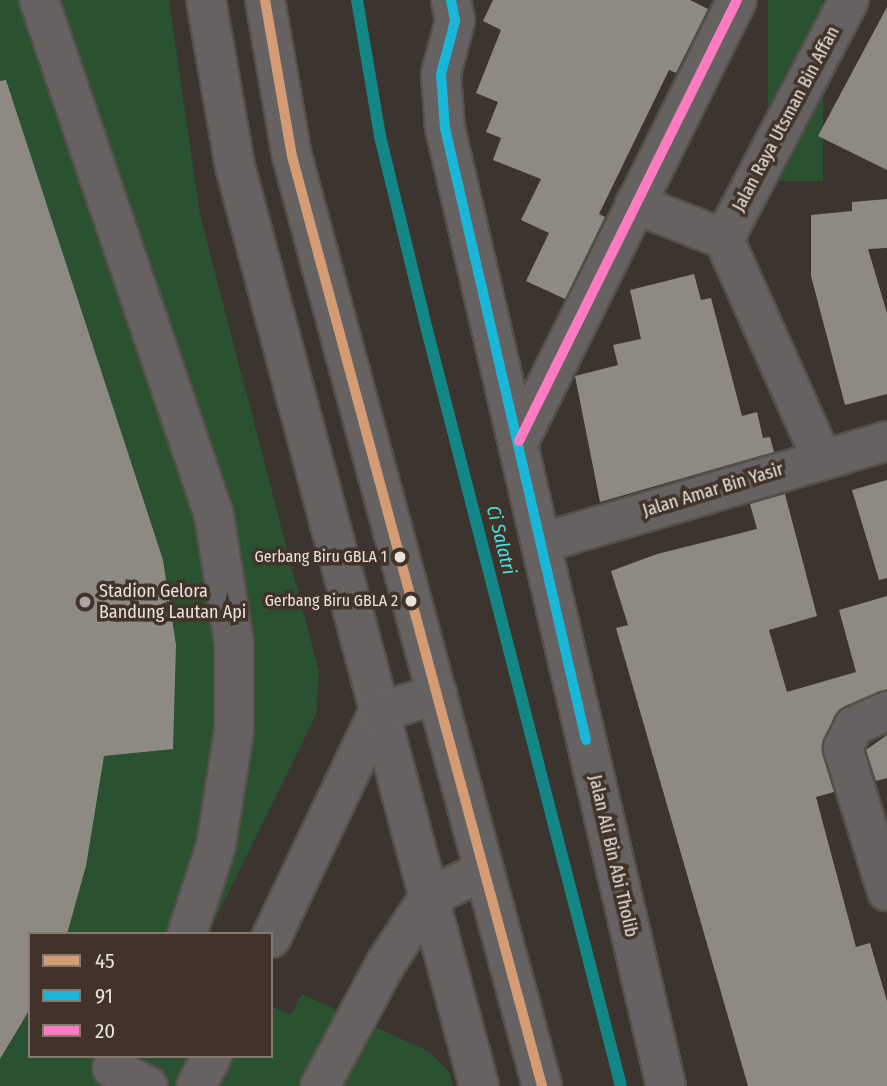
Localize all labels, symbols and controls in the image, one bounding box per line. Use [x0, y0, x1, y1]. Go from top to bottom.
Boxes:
street label: Jalan Raya Utsman Bin Affan [728, 23, 844, 215]
street label: Jalan Amar Bin Yasir [640, 458, 786, 522]
water label: Ci Salatri [481, 503, 521, 577]
place label: Gerbang Biru GBLA 1 [255, 547, 387, 567]
marker: Gerbang Biru GBLA 1 [393, 550, 407, 564]
place label: Stadion Gelora Bandung Lautan Api [99, 581, 246, 624]
place label: Gerbang Biru GBLA 2 [265, 591, 398, 611]
marker: Stadion Gelora Bandung Lautan Api [77, 594, 93, 610]
marker: Gerbang Biru GBLA 2 [404, 594, 418, 608]
street label: Jalan Ali Bin Abi Tholib [584, 773, 642, 939]
legend [28, 932, 273, 1058]
text: 45 [95, 948, 115, 974]
text: 91 [95, 983, 113, 1009]
text: 20 [95, 1018, 115, 1044]

